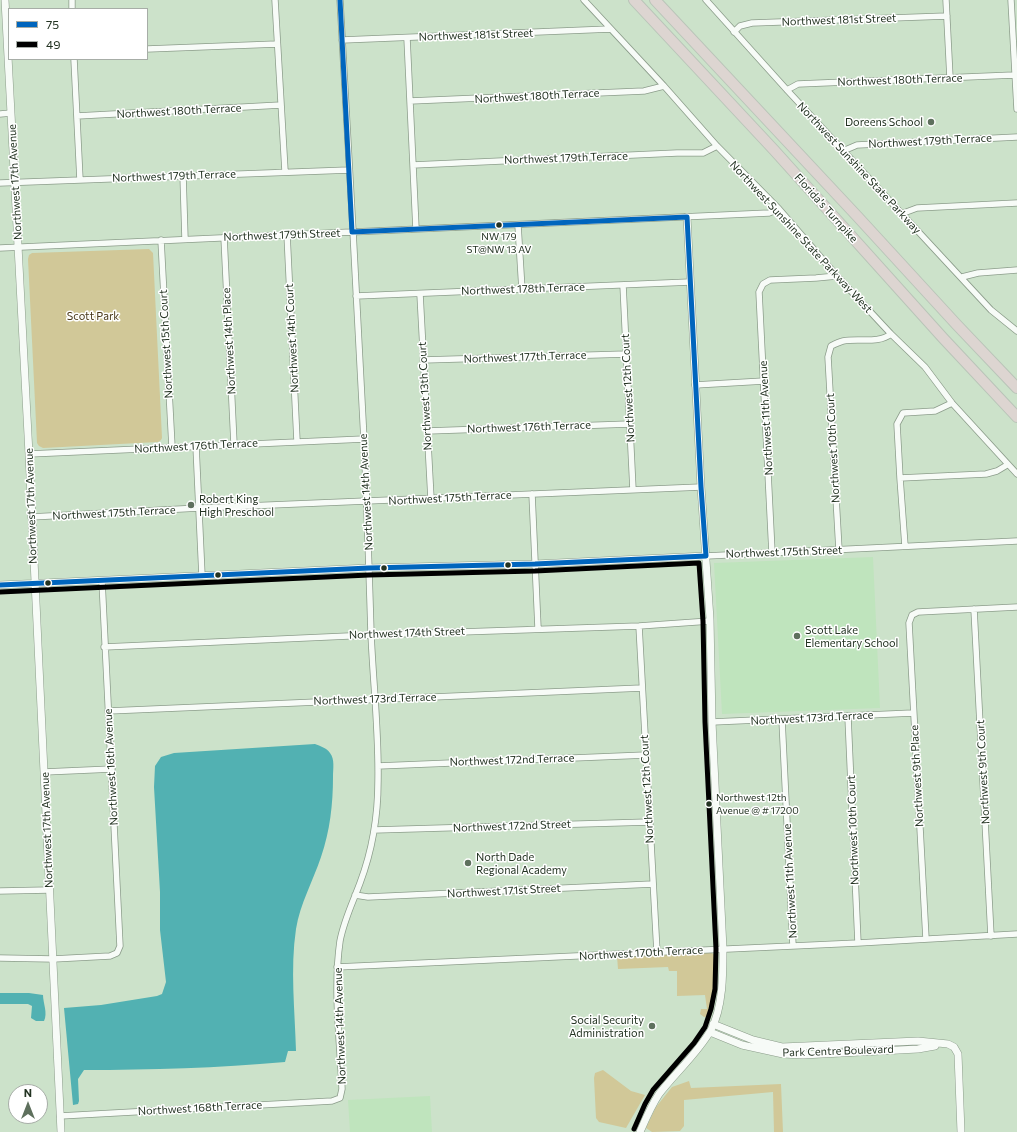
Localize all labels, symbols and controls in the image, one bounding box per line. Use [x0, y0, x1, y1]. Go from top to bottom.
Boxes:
legend [8, 8, 148, 60]
street label: Northwest 181st Street [781, 11, 897, 29]
text: 75 [46, 17, 59, 31]
street label: Northwest 181st Street [418, 26, 534, 44]
text: 49 [46, 37, 60, 51]
street label: Northwest 180th Terrace [837, 71, 963, 89]
street label: Northwest 180th Terrace [474, 86, 600, 106]
street label: Northwest Sunshine State Parkway [794, 99, 924, 237]
street label: Northwest 180th Terrace [116, 101, 242, 121]
place label: Doreens School [845, 115, 923, 129]
marker: Doreens School [926, 117, 936, 127]
street label: Northwest 17th Avenue [5, 124, 25, 240]
street label: Northwest 179th Terrace [868, 131, 992, 151]
street label: Northwest 179th Terrace [504, 149, 628, 167]
street label: Northwest Sunshine State Parkway West [727, 158, 875, 316]
street label: Northwest 179th Terrace [112, 167, 236, 185]
street label: Florida's Turnpike [792, 171, 860, 245]
marker: NW 179 ST@NW 13 AV [494, 220, 504, 230]
street label: Northwest 179th Street [223, 226, 341, 244]
place label: NW 179 ST@NW 13 AV [467, 231, 531, 254]
street label: Northwest 178th Terrace [461, 280, 585, 298]
street label: Northwest 14th Court [283, 283, 301, 393]
street label: Northwest 14th Place [220, 287, 238, 395]
street label: Northwest 15th Court [157, 289, 175, 399]
park label: Scott Park [67, 309, 119, 323]
street label: Northwest 12th Court [619, 333, 637, 443]
street label: Northwest 13th Court [416, 341, 434, 451]
street label: Northwest 177th Terrace [463, 348, 587, 366]
street label: Northwest 11th Avenue [756, 360, 776, 476]
street label: Northwest 10th Court [824, 393, 842, 503]
street label: Northwest 176th Terrace [467, 418, 591, 436]
street label: Northwest 14th Avenue [356, 433, 376, 551]
street label: Northwest 176th Terrace [134, 436, 258, 456]
street label: Northwest 17th Avenue [22, 448, 40, 564]
street label: Northwest 175th Terrace [388, 488, 512, 508]
place label: Robert King High Preschool [199, 492, 274, 518]
marker: Robert King High Preschool [186, 500, 196, 510]
street label: Northwest 175th Terrace [52, 503, 176, 523]
street label: Northwest 175th Street [725, 543, 843, 561]
unlabelled marker [503, 560, 513, 570]
unlabelled marker [379, 563, 389, 573]
unlabelled marker [213, 570, 223, 580]
unlabelled marker [43, 578, 53, 588]
place label: Scott Lake Elementary School [805, 623, 898, 649]
street label: Northwest 174th Street [349, 624, 465, 642]
marker: Scott Lake Elementary School [792, 631, 802, 641]
street label: Northwest 173rd Terrace [313, 690, 437, 708]
street label: Northwest 16th Avenue [101, 708, 121, 826]
street label: Northwest 173rd Terrace [750, 708, 874, 728]
street label: Northwest 9th Court [974, 719, 992, 825]
street label: Northwest 9th Place [908, 725, 926, 827]
street label: Northwest 12th Court [638, 734, 656, 844]
street label: Northwest 172nd Terrace [449, 751, 575, 769]
street label: Northwest 17th Avenue [38, 772, 56, 888]
street label: Northwest 10th Court [844, 775, 862, 885]
place label: Northwest 12th Avenue @ # 17200 [716, 792, 799, 816]
marker: Northwest 12th Avenue @ # 17200 [704, 799, 714, 809]
street label: Northwest 172nd Street [453, 817, 571, 835]
street label: Northwest 11th Avenue [780, 823, 800, 939]
place label: North Dade Regional Academy [476, 850, 567, 876]
marker: North Dade Regional Academy [463, 858, 473, 868]
street label: Northwest 171st Street [447, 881, 561, 901]
street label: Northwest 170th Terrace [579, 943, 703, 963]
street label: Northwest 14th Avenue [331, 967, 349, 1085]
place label: Social Security Administration [569, 1013, 644, 1039]
marker: Social Security Administration [647, 1021, 657, 1031]
street label: Park Centre Boulevard [782, 1042, 894, 1060]
north arrow [8, 1084, 48, 1124]
text: N [24, 1086, 32, 1099]
street label: Northwest 168th Terrace [137, 1098, 263, 1118]

